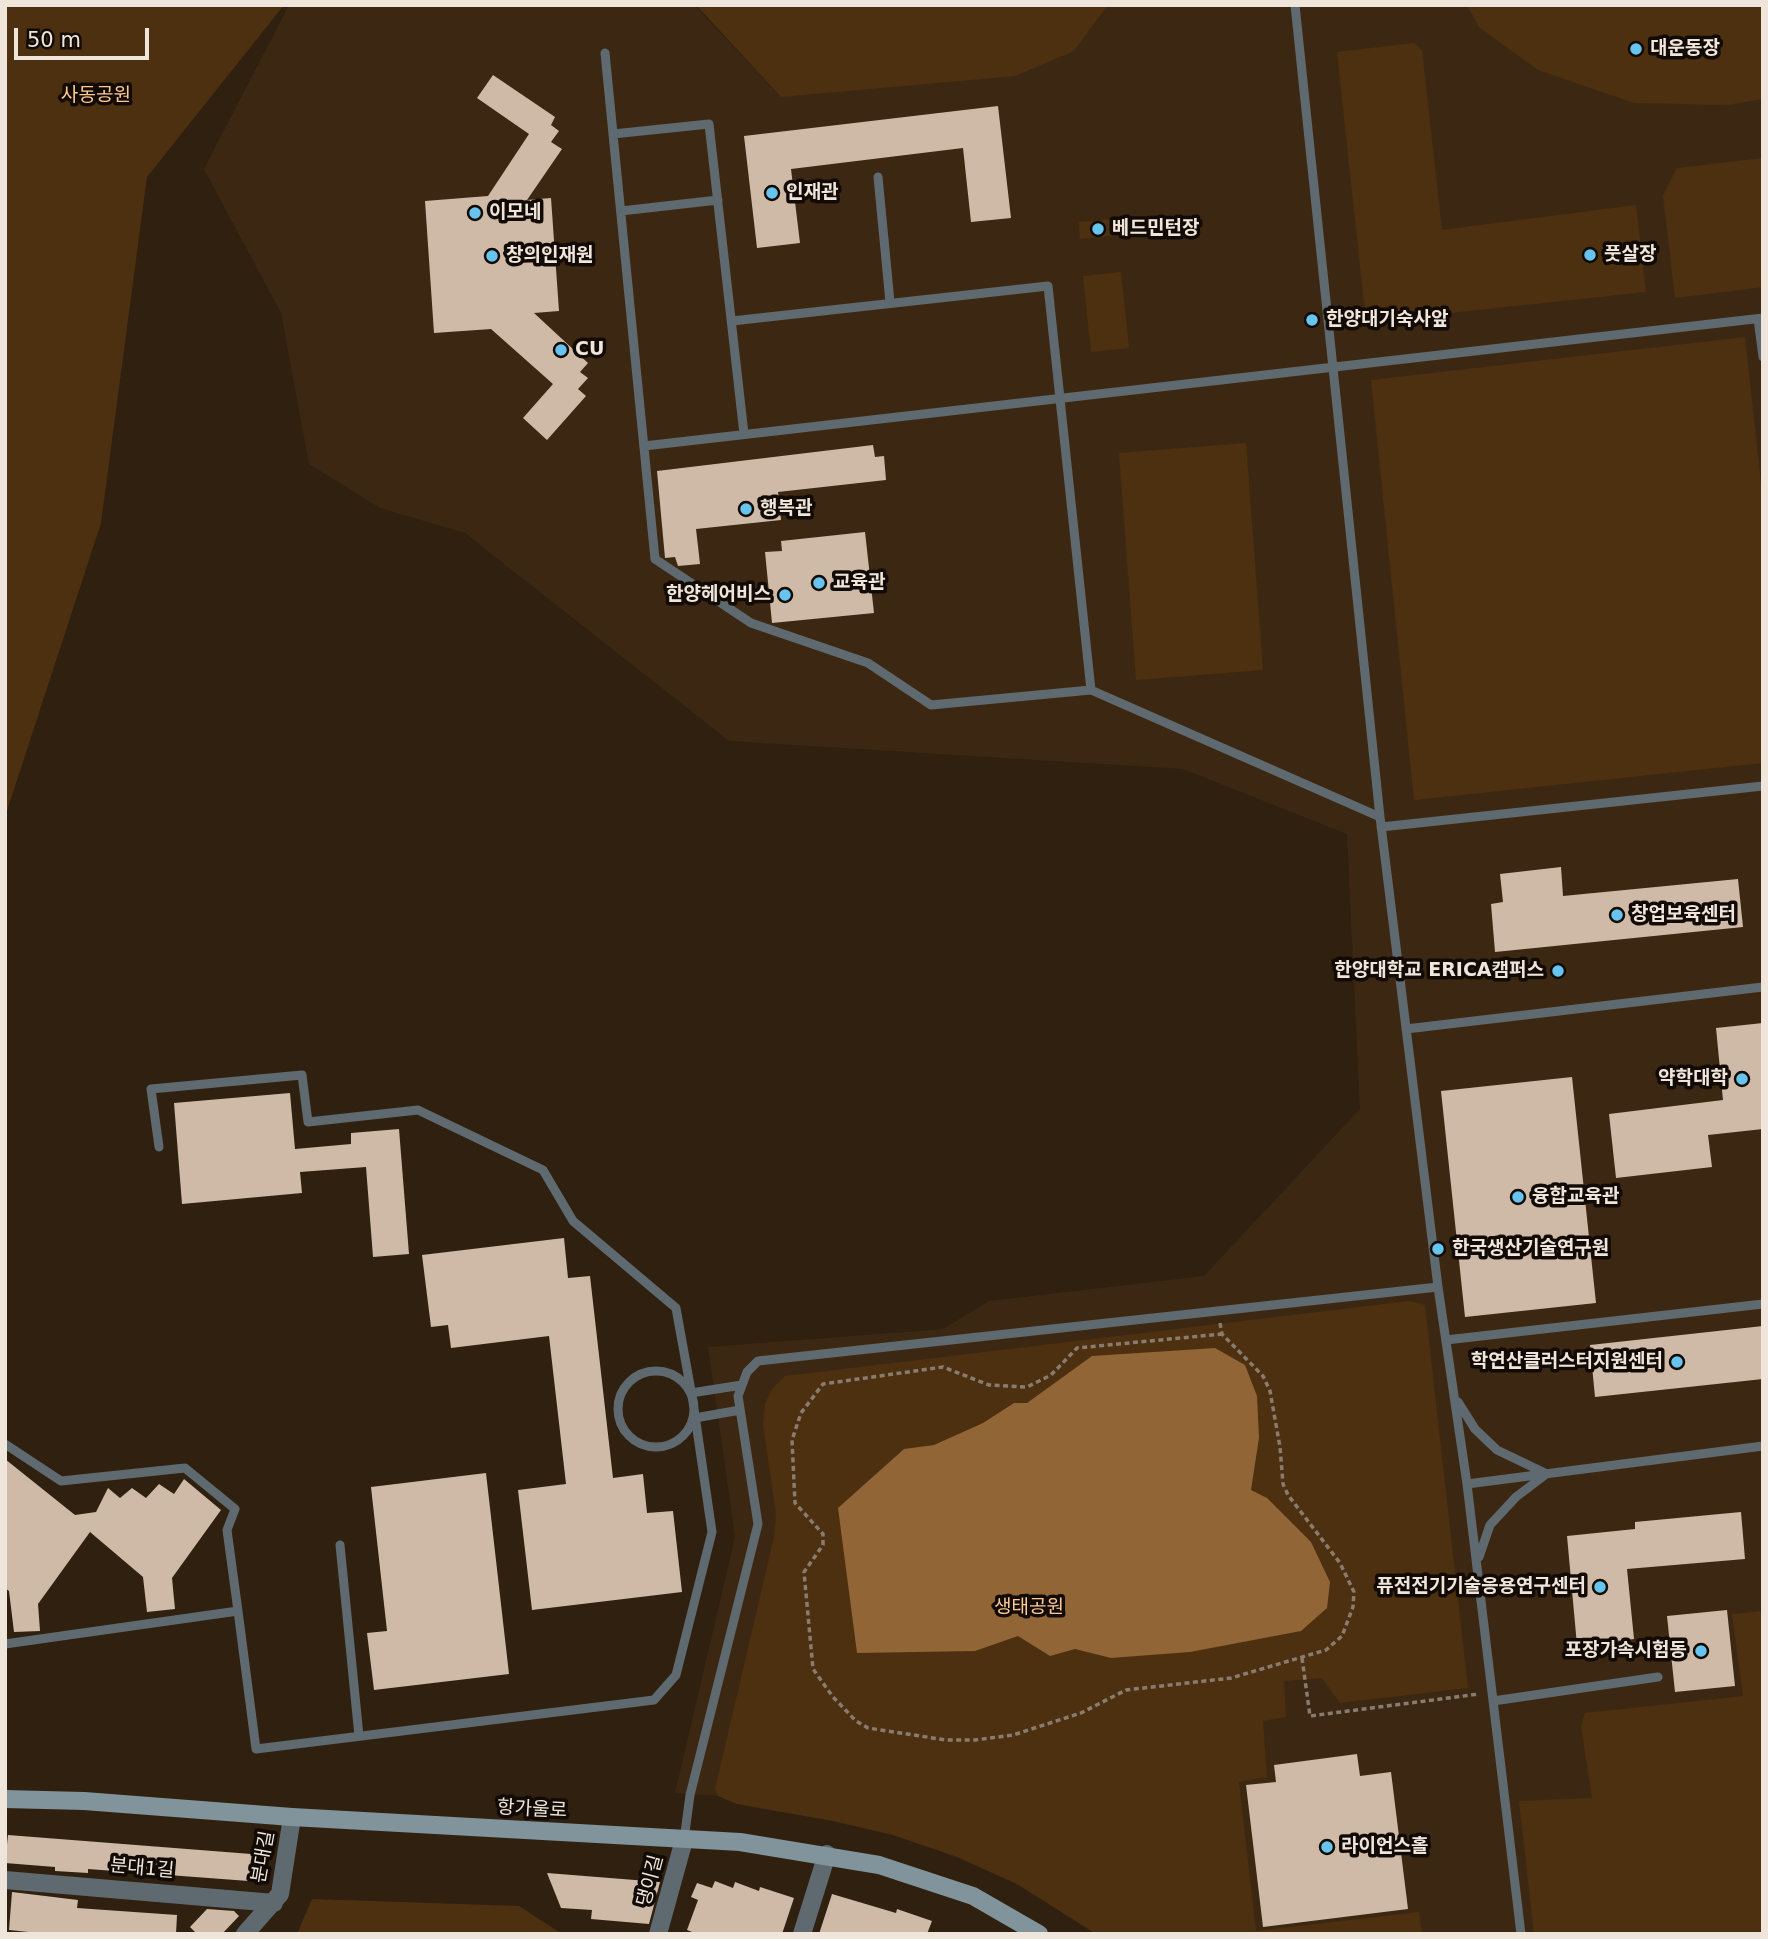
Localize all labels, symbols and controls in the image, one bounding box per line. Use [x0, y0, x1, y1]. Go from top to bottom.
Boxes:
scale bar [18, 14, 152, 58]
text: 50 m [27, 28, 81, 52]
place label: 대운동장 [1650, 38, 1720, 60]
marker: 대운동장 [1628, 41, 1644, 57]
park label: 사동공원 [61, 85, 131, 107]
place label: 인재관 [786, 182, 838, 204]
marker: 인재관 [764, 185, 780, 201]
place label: 이모네 [489, 202, 541, 224]
marker: 이모네 [467, 205, 483, 221]
place label: 베드민턴장 [1112, 218, 1199, 240]
marker: 베드민턴장 [1090, 221, 1106, 237]
place label: 풋살장 [1604, 244, 1656, 266]
place label: 창의인재원 [506, 245, 593, 267]
marker: 풋살장 [1582, 247, 1598, 263]
marker: 창의인재원 [484, 248, 500, 264]
place label: 한양대기숙사앞 [1326, 309, 1448, 331]
marker: 한양대기숙사앞 [1304, 312, 1320, 328]
place label: CU [575, 339, 604, 361]
marker: CU [553, 342, 569, 358]
place label: 행복관 [760, 498, 812, 520]
marker: 행복관 [738, 501, 754, 517]
place label: 교육관 [833, 572, 885, 594]
marker: 교육관 [811, 575, 827, 591]
place label: 한양헤어비스 [666, 584, 771, 606]
marker: 한양헤어비스 [777, 587, 793, 603]
place label: 창업보육센터 [1631, 904, 1736, 926]
marker: 창업보육센터 [1609, 907, 1625, 923]
place label: 한양대학교 ERICA캠퍼스 [1334, 960, 1544, 982]
marker: 한양대학교 ERICA캠퍼스 [1550, 963, 1566, 979]
place label: 약학대학 [1658, 1068, 1728, 1090]
marker: 약학대학 [1734, 1071, 1750, 1087]
place label: 융합교육관 [1532, 1186, 1619, 1208]
marker: 융합교육관 [1510, 1189, 1526, 1205]
place label: 한국생산기술연구원 [1452, 1238, 1609, 1260]
marker: 한국생산기술연구원 [1430, 1241, 1446, 1257]
place label: 학연산클러스터지원센터 [1471, 1351, 1663, 1373]
marker: 학연산클러스터지원센터 [1669, 1354, 1685, 1370]
place label: 퓨전전기기술응용연구센터 [1376, 1576, 1586, 1598]
marker: 퓨전전기기술응용연구센터 [1592, 1579, 1608, 1595]
park label: 생태공원 [994, 1597, 1064, 1619]
place label: 포장가속시험동 [1565, 1640, 1687, 1662]
marker: 포장가속시험동 [1693, 1643, 1709, 1659]
street label: 항가울로 [496, 1797, 568, 1823]
street label: 분대길 [248, 1829, 280, 1885]
place label: 라이언스홀 [1341, 1836, 1428, 1858]
marker: 라이언스홀 [1319, 1839, 1335, 1855]
street label: 댕이길 [633, 1853, 669, 1909]
street label: 분대1길 [109, 1855, 175, 1883]

